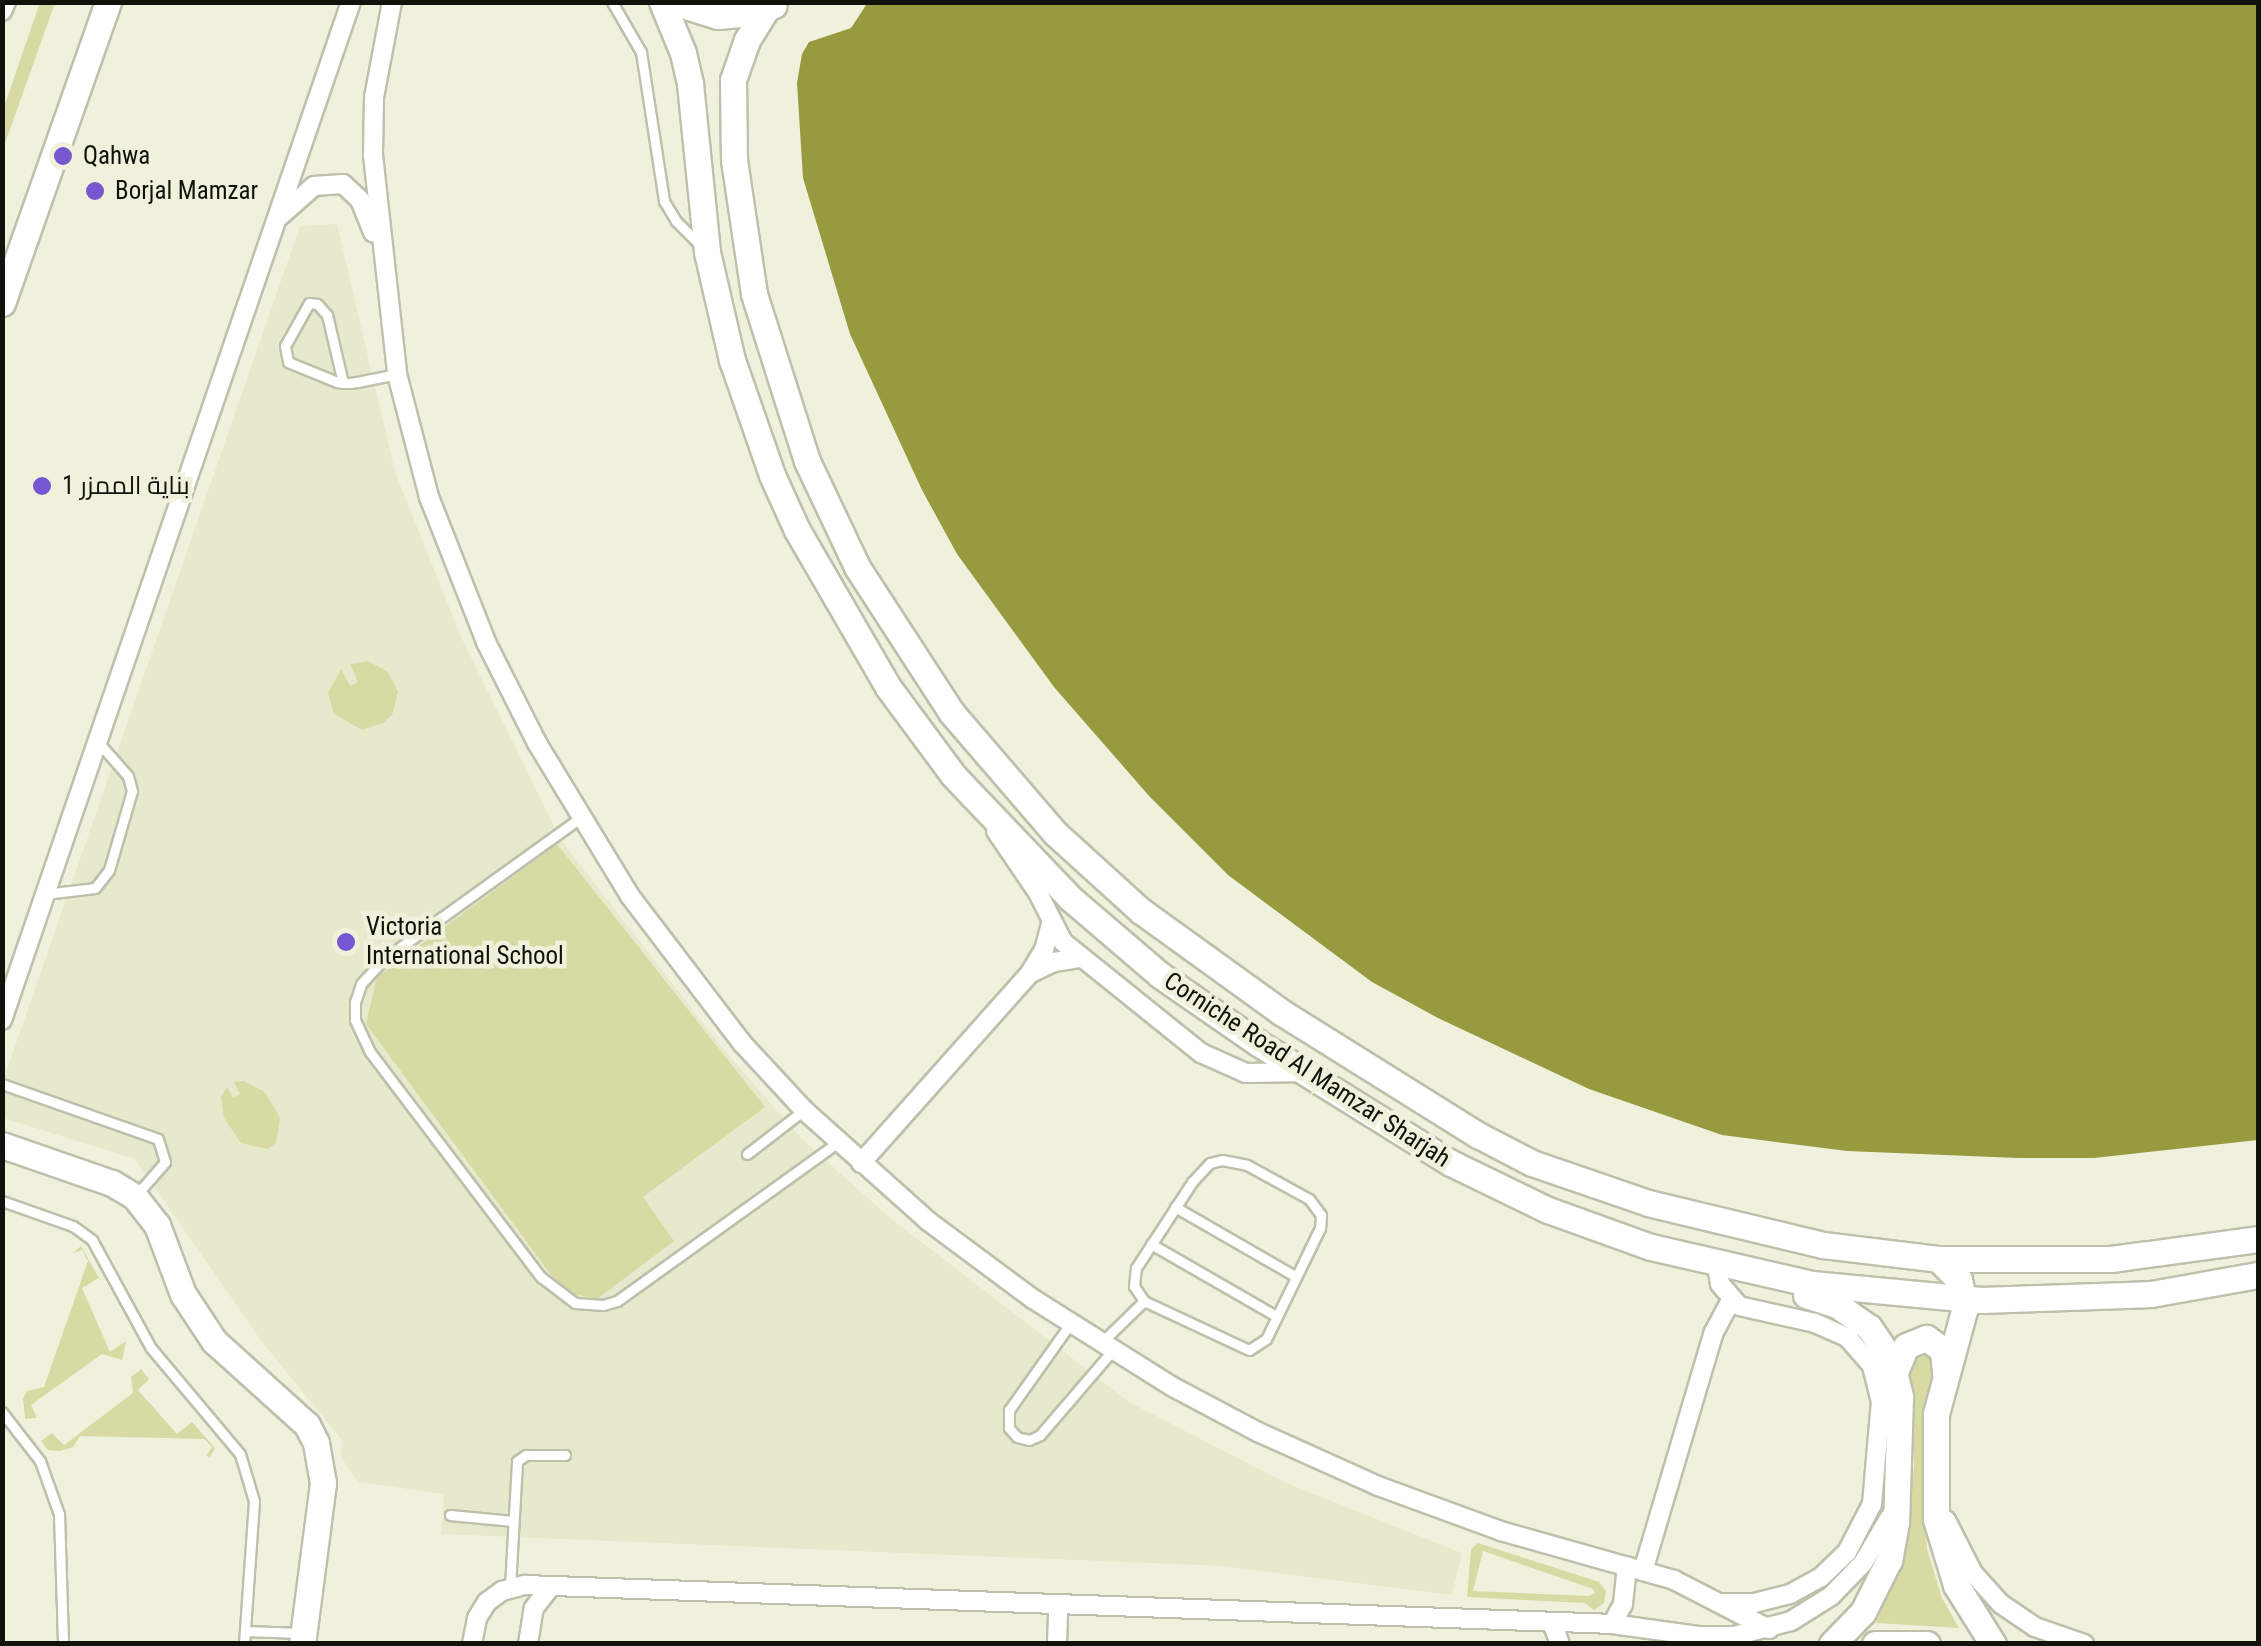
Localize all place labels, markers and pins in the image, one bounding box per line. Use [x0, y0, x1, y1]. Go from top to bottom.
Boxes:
place label: Qahwa [83, 141, 150, 171]
marker: Qahwa [52, 145, 74, 167]
place label: Borjal Mamzar [115, 176, 258, 206]
marker: Borjal Mamzar [84, 180, 106, 202]
place label: بناية الممزر 1 [62, 471, 190, 501]
marker: بناية الممزر 1 [31, 475, 53, 497]
place label: Victoria International School [366, 913, 564, 972]
marker: Victoria International School [335, 931, 357, 953]

